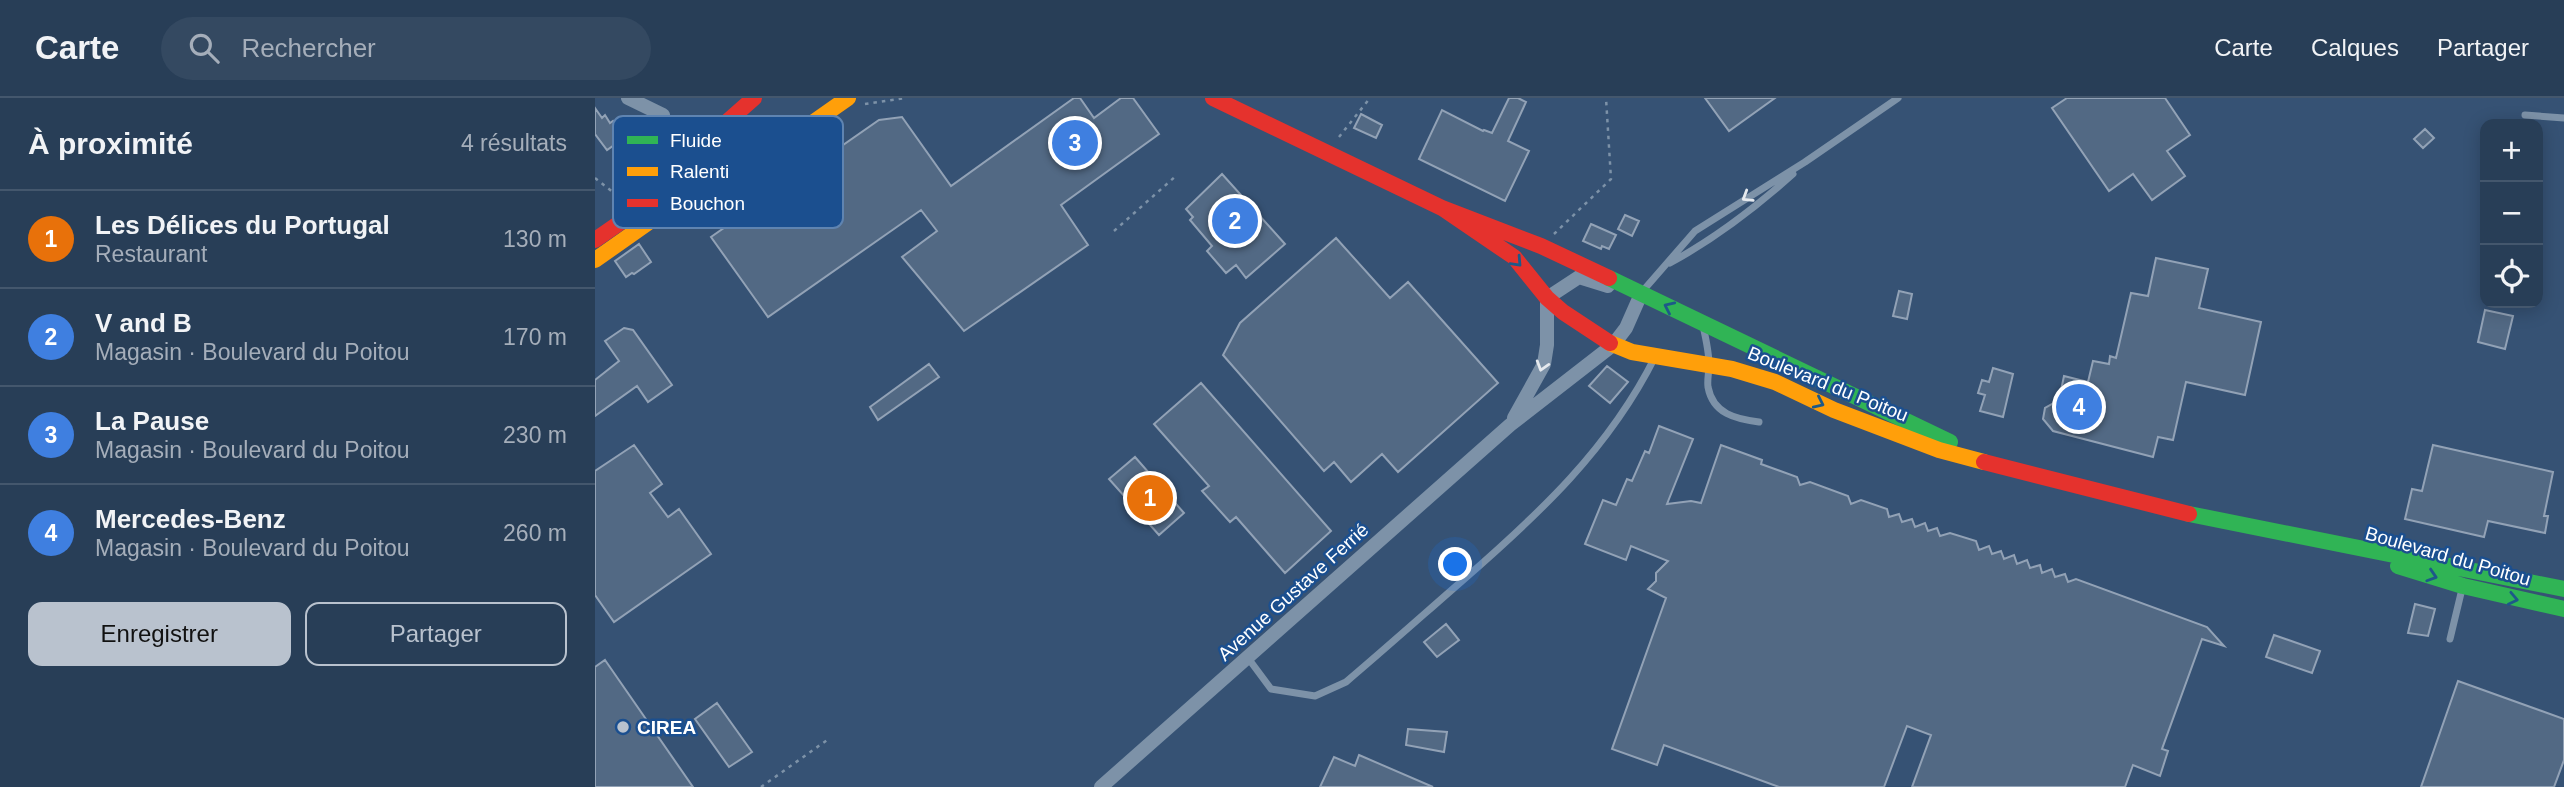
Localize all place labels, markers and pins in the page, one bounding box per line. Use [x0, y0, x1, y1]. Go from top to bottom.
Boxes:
pin: 3 [1052, 117, 1098, 169]
pin: 2 [1212, 195, 1258, 247]
pin: 4 [2056, 381, 2102, 433]
pin: 1 [1127, 472, 1173, 524]
place label: CIREA [637, 717, 696, 738]
marker: CIREA [615, 719, 631, 735]

